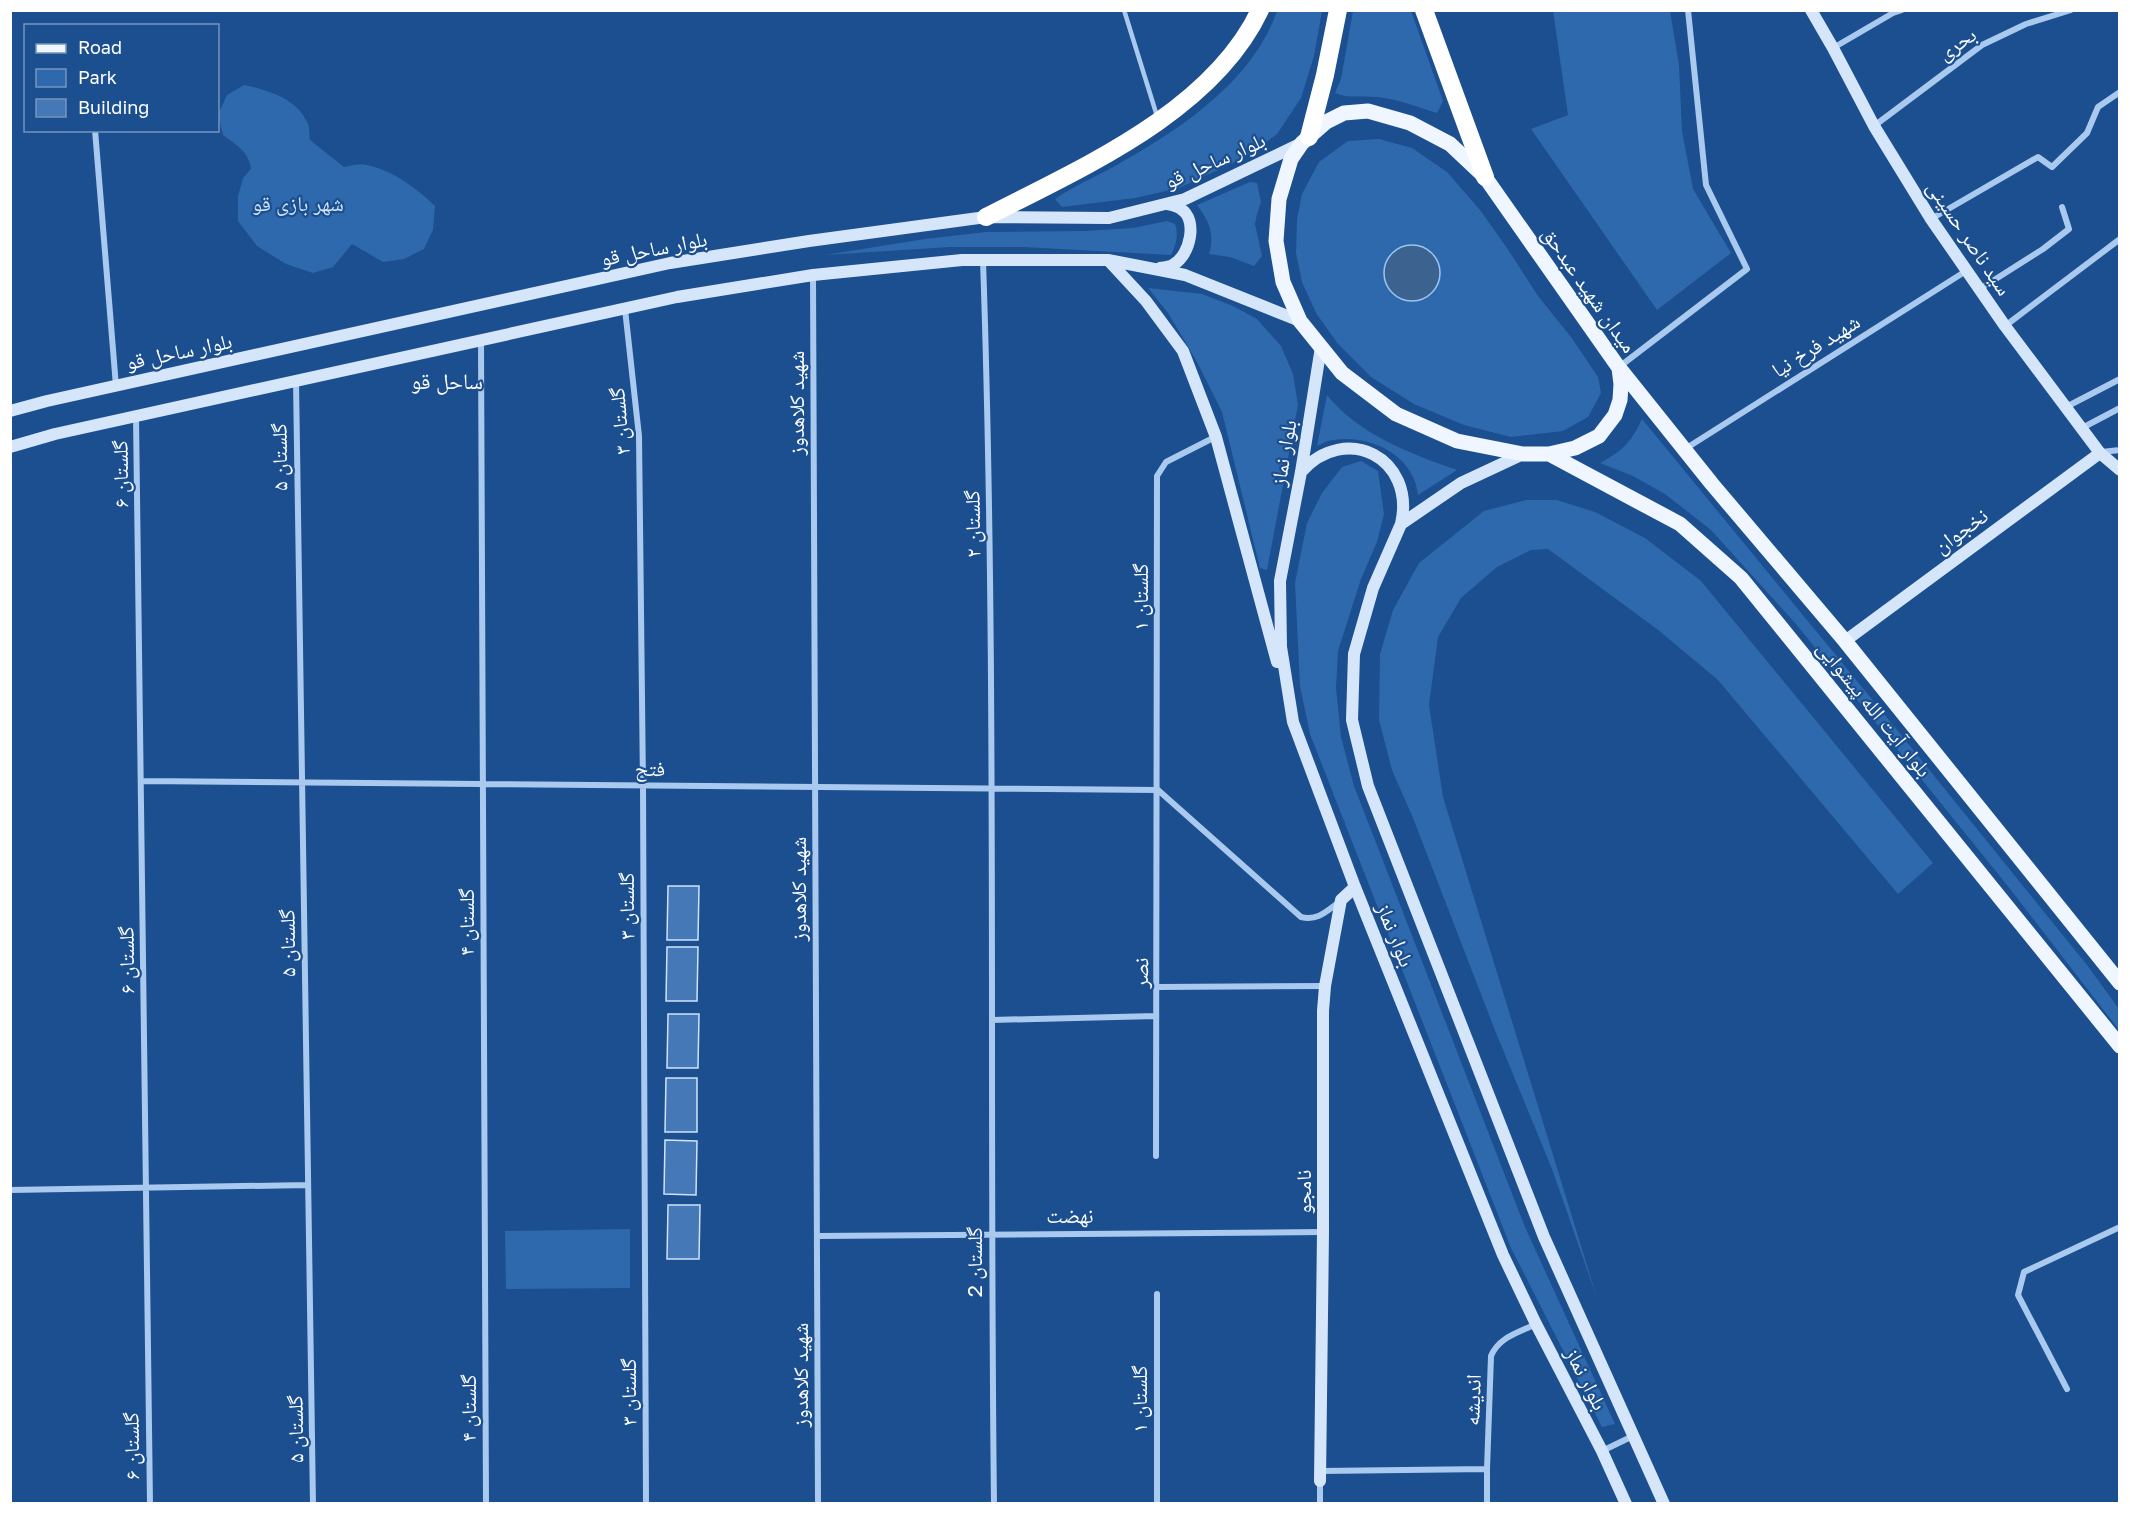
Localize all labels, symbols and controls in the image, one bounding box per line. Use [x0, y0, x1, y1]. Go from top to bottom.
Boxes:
street label: بحری [1932, 21, 1981, 65]
legend [24, 24, 219, 132]
text: Road [78, 36, 122, 58]
text: Park [78, 66, 117, 88]
text: Building [78, 96, 149, 118]
street label: بلوار ساحل قو [1160, 126, 1270, 195]
street label: سید ناصر حسینی [1921, 175, 2018, 301]
park label: شهر بازی قو [252, 190, 344, 216]
street label: میدان شهید عبدحق [1536, 221, 1643, 358]
street label: بلوار ساحل قو [598, 225, 709, 272]
street label: شهید فرخ نیا [1767, 308, 1865, 383]
street label: بلوار ساحل قو [123, 327, 234, 376]
street label: شهید کلاهدوز [783, 351, 809, 456]
district label: ساحل قو [411, 367, 483, 395]
street label: گلستان ۳ [603, 386, 635, 456]
street label: بلوار نماز [1264, 418, 1302, 489]
street label: گلستان ۵ [265, 423, 293, 491]
street label: گلستان ۶ [106, 440, 134, 508]
street label: گلستان ۲ [958, 490, 986, 558]
street label: نخجوان [1928, 502, 1993, 559]
street label: گلستان ۱ [1127, 563, 1153, 631]
street label: بلوار آیت الله پیشوایی [1811, 635, 1938, 783]
street label: فتح [635, 755, 665, 782]
street label: شهید کلاهدوز [785, 837, 811, 942]
street label: گلستان ۳ [613, 872, 639, 940]
street label: گلستان ۴ [453, 888, 479, 956]
street label: بلوار نماز [1371, 898, 1421, 971]
street label: گلستان ۵ [273, 909, 301, 977]
street label: گلستان ۶ [112, 926, 140, 994]
street label: نصر [1127, 957, 1153, 990]
street label: نامجو [1290, 1170, 1316, 1214]
street label: نهضت [1046, 1202, 1094, 1228]
street label: گلستان 2 [961, 1227, 987, 1297]
street label: شهید کلاهدوز [787, 1323, 813, 1428]
street label: بلوار نماز [1560, 1342, 1614, 1414]
street label: گلستان ۳ [615, 1358, 641, 1426]
street label: گلستان ۱ [1126, 1365, 1152, 1433]
street label: گلستان ۴ [455, 1374, 481, 1442]
street label: اندیشه [1458, 1374, 1486, 1426]
street label: گلستان ۵ [281, 1395, 309, 1463]
street label: گلستان ۶ [117, 1412, 145, 1480]

